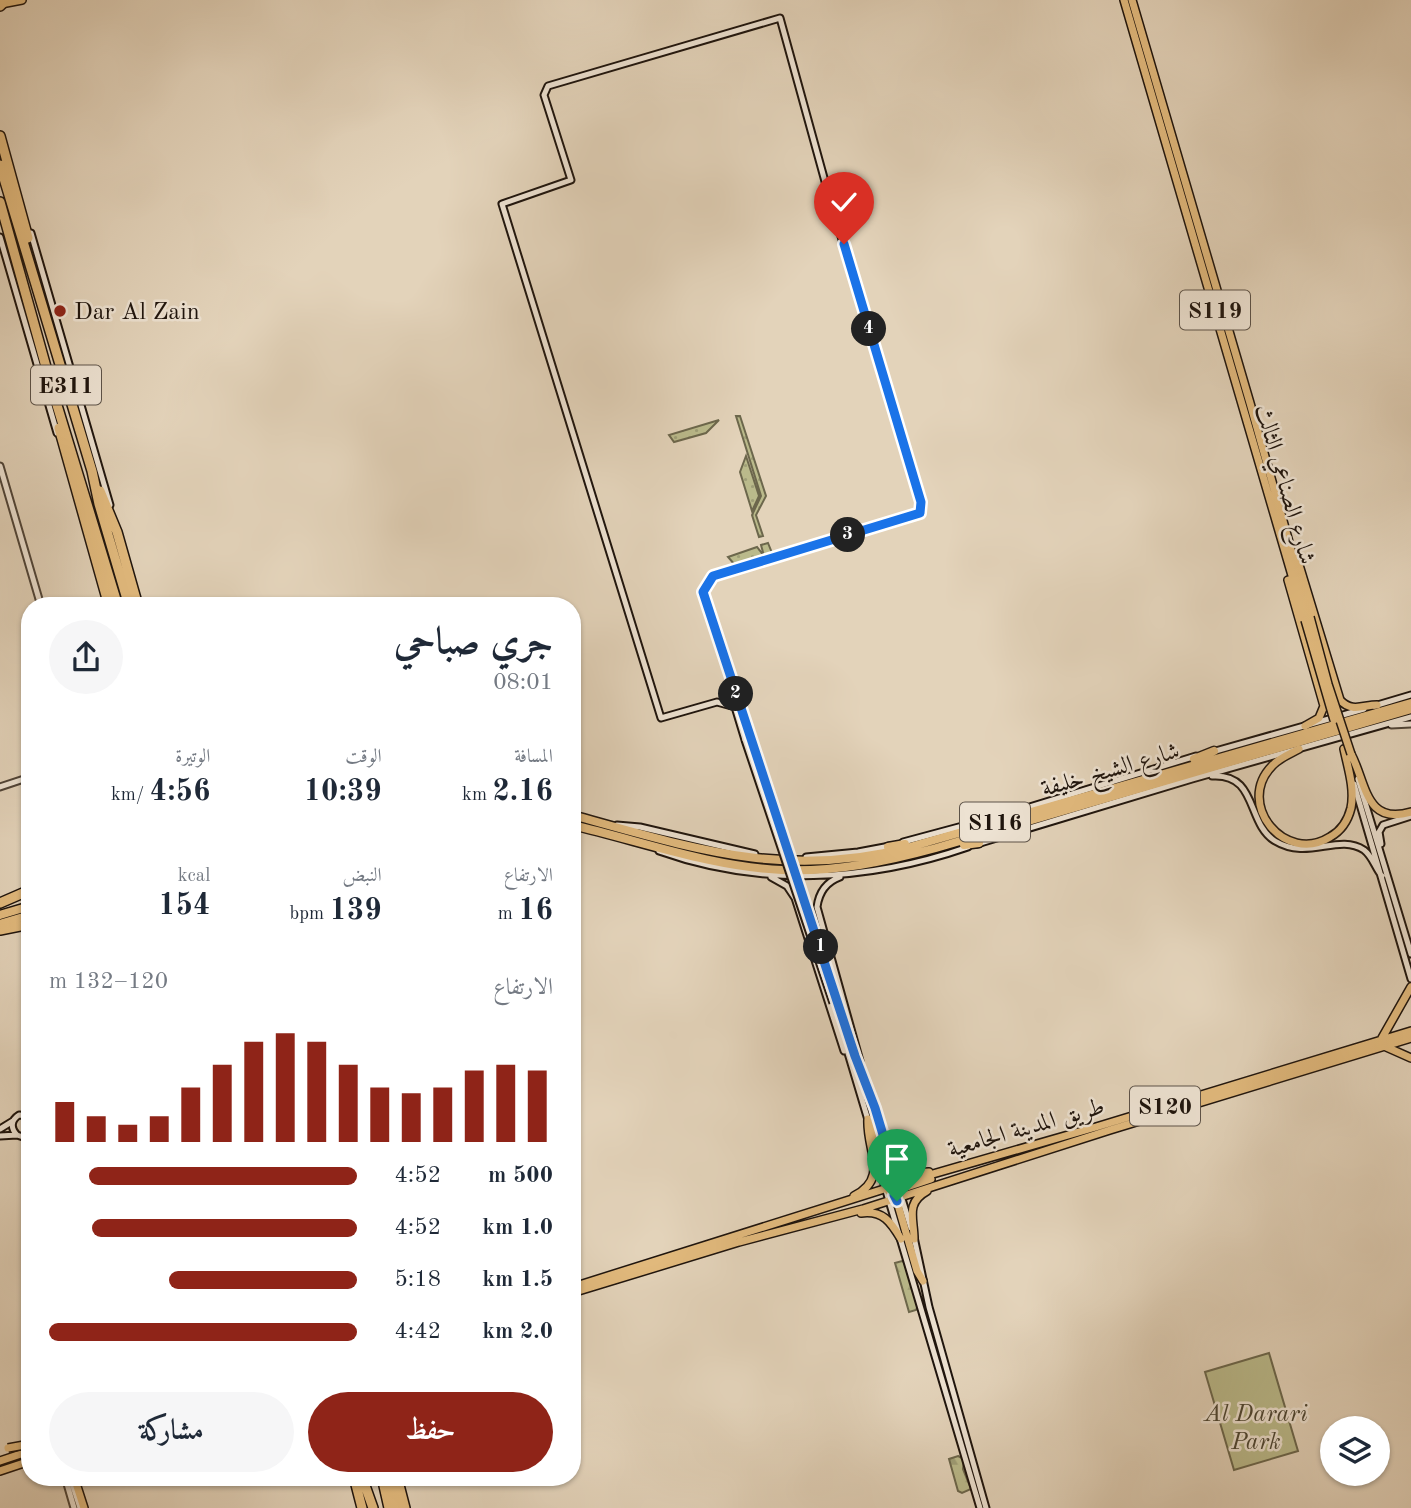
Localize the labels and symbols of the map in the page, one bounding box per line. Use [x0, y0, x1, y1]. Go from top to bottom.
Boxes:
pin [814, 172, 874, 244]
road number: S119 [1180, 290, 1250, 330]
place label: Dar Al Zain [74, 301, 200, 325]
marker: Dar Al Zain [52, 303, 68, 319]
pin: 4 [852, 312, 886, 346]
road number: E311 [31, 366, 101, 404]
street label: شارع الصناعي الثالث [1244, 402, 1318, 569]
pin: 3 [830, 518, 866, 552]
pin: 2 [718, 676, 754, 712]
street label: شارع الشيخ خليفة [1039, 740, 1184, 809]
road number: S116 [960, 802, 1030, 842]
pin: 1 [804, 930, 838, 964]
road number: S120 [1130, 1086, 1200, 1126]
street label: طريق المدينة الجامعية [946, 1095, 1108, 1164]
pin [867, 1129, 927, 1201]
park label: Al Darari Park [1202, 1403, 1308, 1455]

